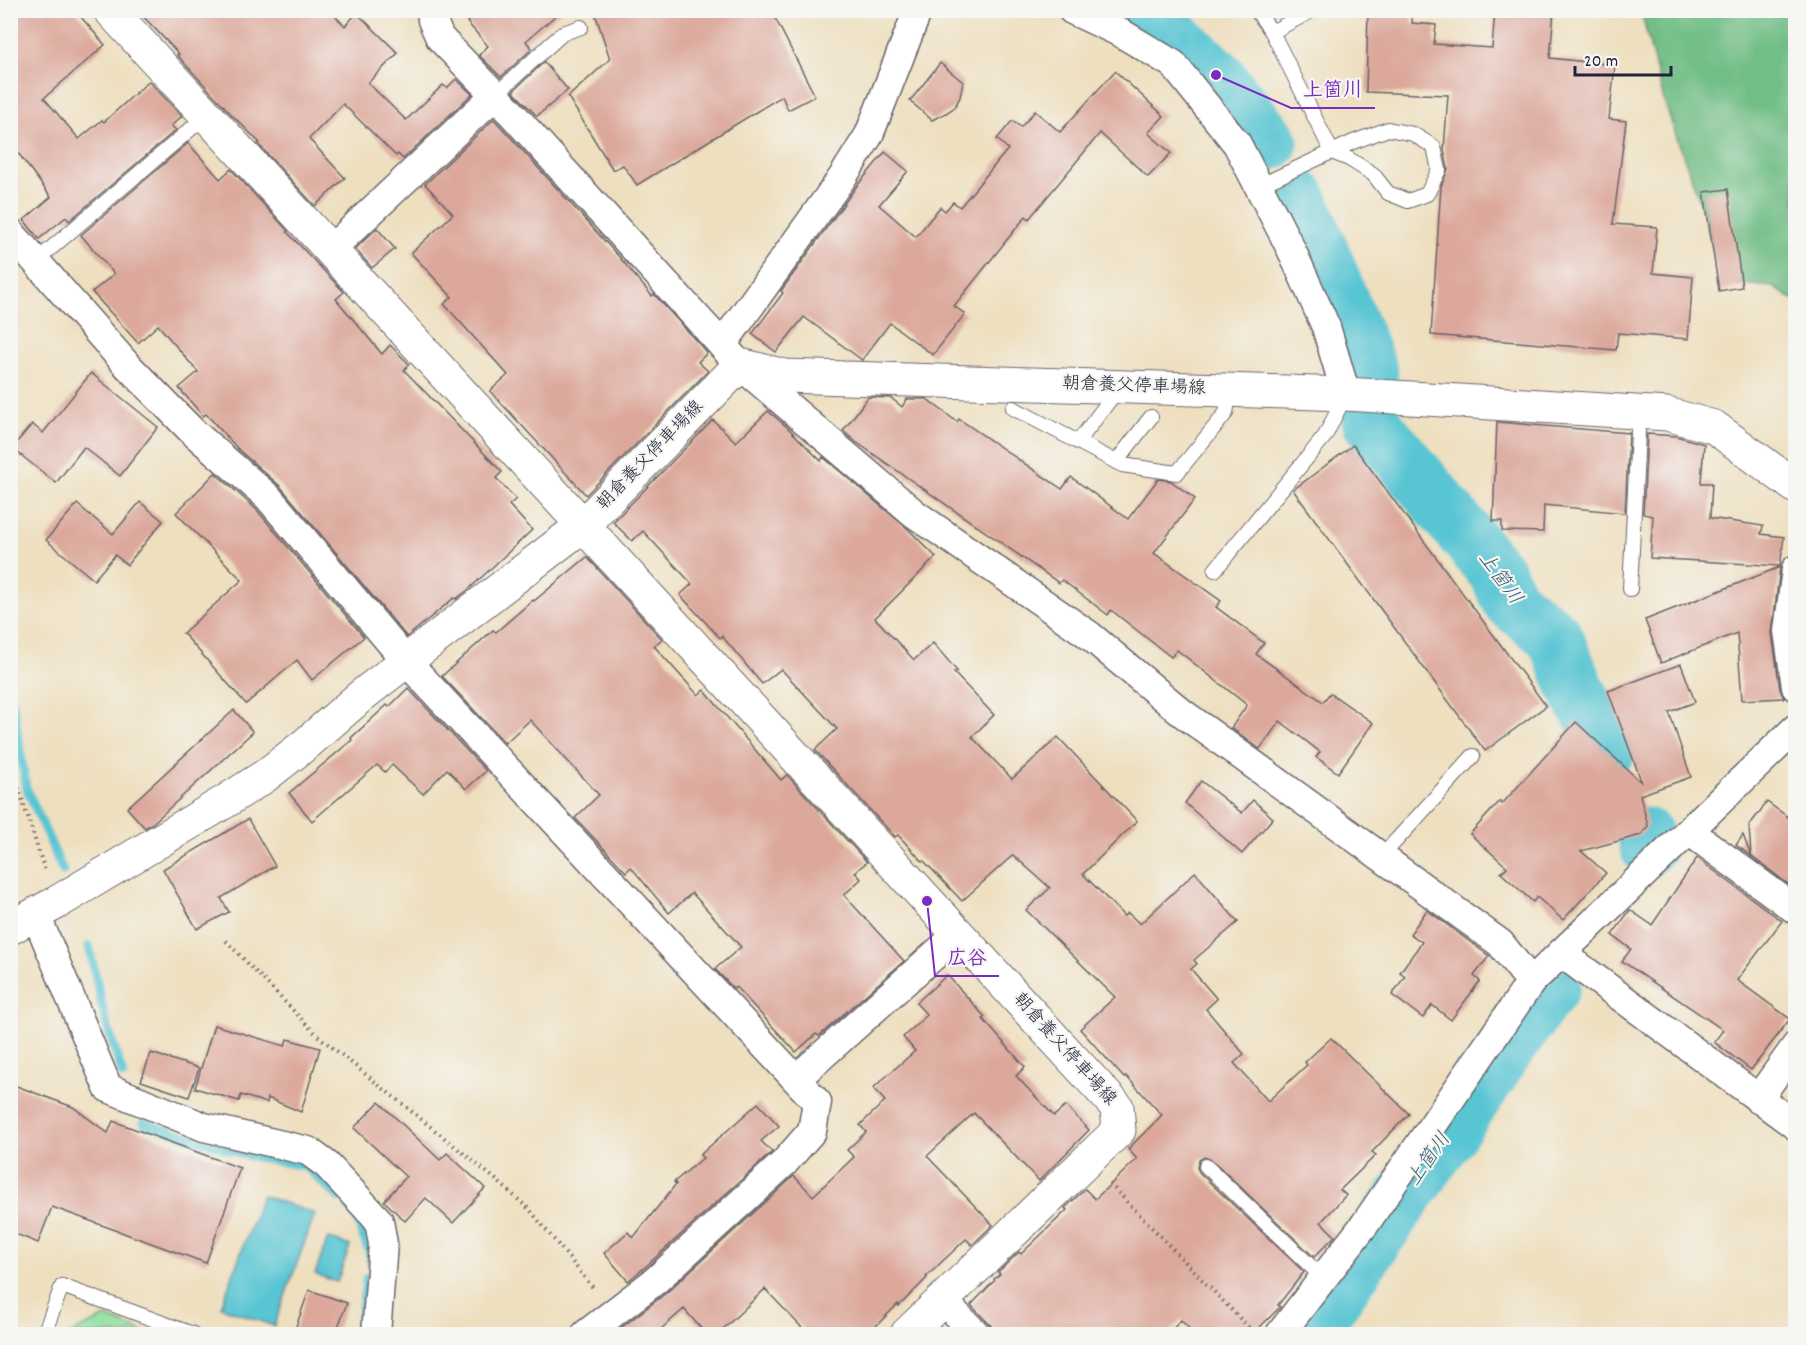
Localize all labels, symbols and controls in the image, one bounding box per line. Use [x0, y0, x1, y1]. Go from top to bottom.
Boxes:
scale bar [1575, 39, 1671, 77]
text: 20 m [1584, 50, 1618, 75]
callout: 上箇川 [1291, 70, 1375, 108]
text: 上箇川 [1303, 78, 1363, 106]
street label: 朝倉養父停車場線 [1062, 372, 1206, 402]
street label: 朝倉養父停車場線 [592, 396, 710, 516]
water label: 上箇川 [1470, 547, 1528, 611]
callout: 広谷 [935, 938, 999, 976]
text: 広谷 [947, 946, 987, 974]
street label: 朝倉養父停車場線 [1007, 988, 1121, 1112]
water label: 上箇川 [1401, 1127, 1459, 1193]

